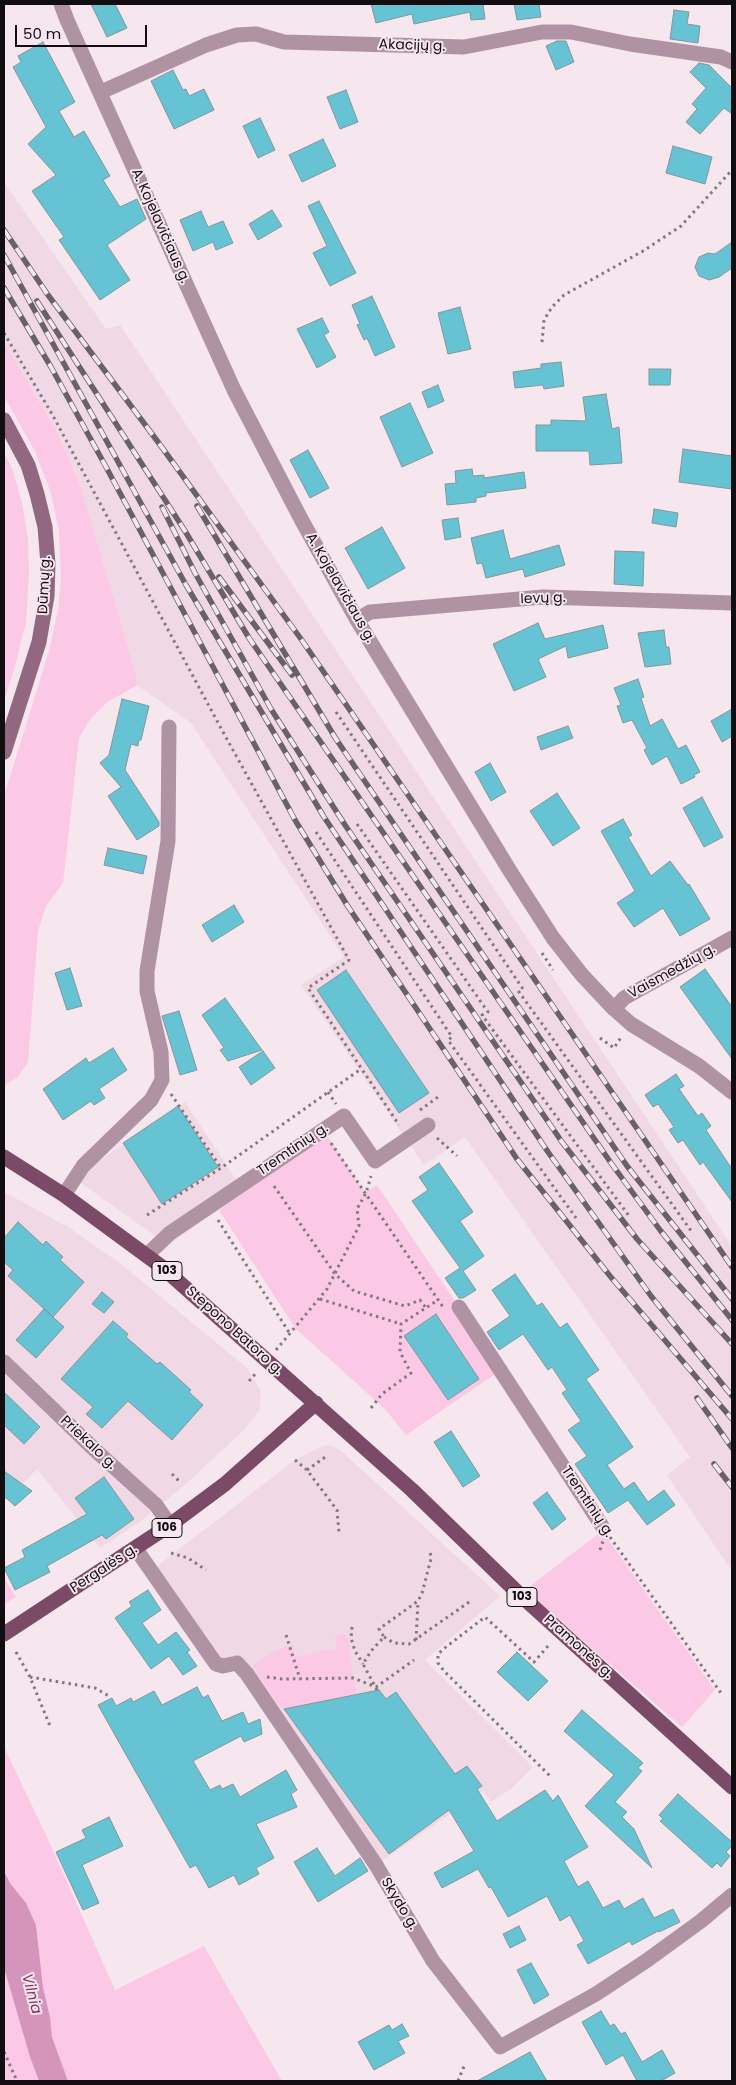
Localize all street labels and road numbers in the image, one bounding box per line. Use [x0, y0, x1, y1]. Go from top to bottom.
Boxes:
street label: Akacijų g. [378, 36, 446, 56]
street label: A. Kojelavičiaus g. [127, 166, 193, 286]
street label: A. Kojelavičiaus g. [302, 530, 378, 646]
street label: Dūmų g. [35, 555, 55, 615]
street label: Ievų g. [520, 590, 566, 608]
street label: Vaismedžių g. [625, 941, 719, 1003]
street label: Tremtinių g. [254, 1120, 332, 1180]
road number: 103 [152, 1262, 182, 1280]
street label: Stepono Batoro g. [182, 1283, 286, 1379]
street label: Priekalo g. [56, 1413, 120, 1473]
street label: Tremtinių g. [557, 1463, 617, 1541]
road number: 106 [152, 1519, 182, 1538]
street label: Pergalės g. [67, 1541, 141, 1597]
road number: 103 [507, 1588, 537, 1606]
street label: Pramonės g. [540, 1612, 616, 1682]
street label: Skydo g. [377, 1875, 421, 1933]

